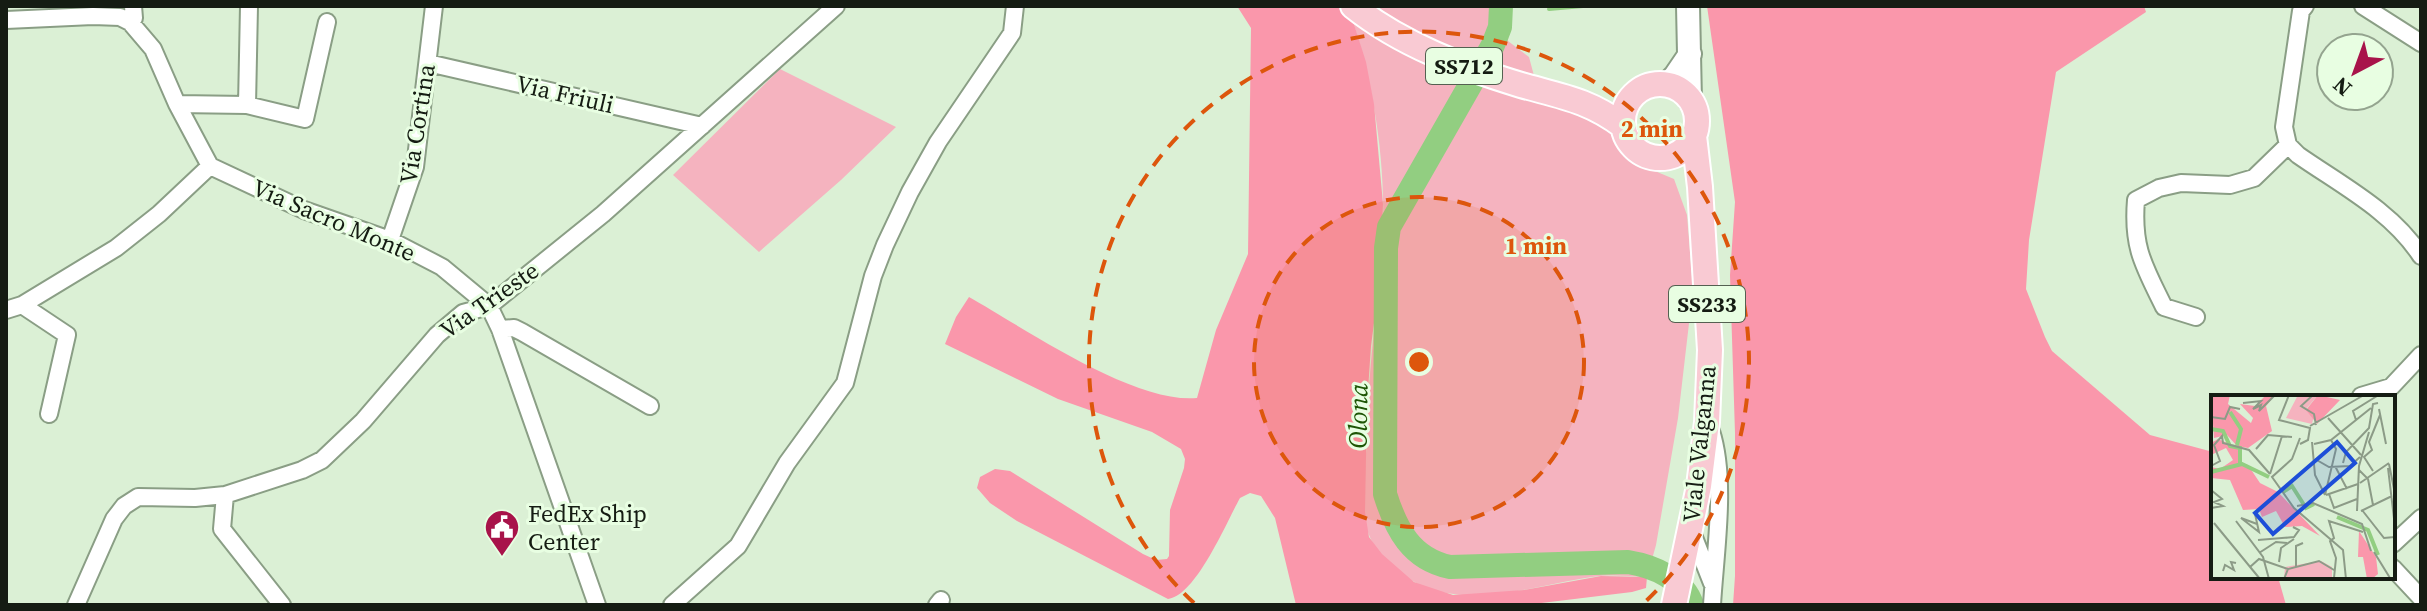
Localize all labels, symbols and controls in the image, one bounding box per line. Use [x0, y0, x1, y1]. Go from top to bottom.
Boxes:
north arrow [2315, 32, 2395, 112]
road number: SS712 [1426, 48, 1502, 84]
street label: Via Cortina [391, 61, 443, 186]
street label: Via Friuli [513, 67, 617, 121]
text: N [2326, 71, 2358, 104]
text: 2 min [1621, 112, 1683, 145]
street label: Via Sacro Monte [247, 171, 421, 269]
text: 1 min [1505, 229, 1567, 262]
street label: Via Trieste [433, 254, 545, 346]
road number: SS233 [1669, 286, 1745, 322]
centre of rings [1405, 348, 1433, 376]
street label: Viale Valganna [1674, 363, 1724, 524]
water label: Olona [1339, 383, 1377, 449]
inset map [2211, 395, 2395, 579]
place label: FedEx Ship Center [528, 497, 647, 558]
public building icon: FedEx Ship Center [483, 508, 521, 558]

